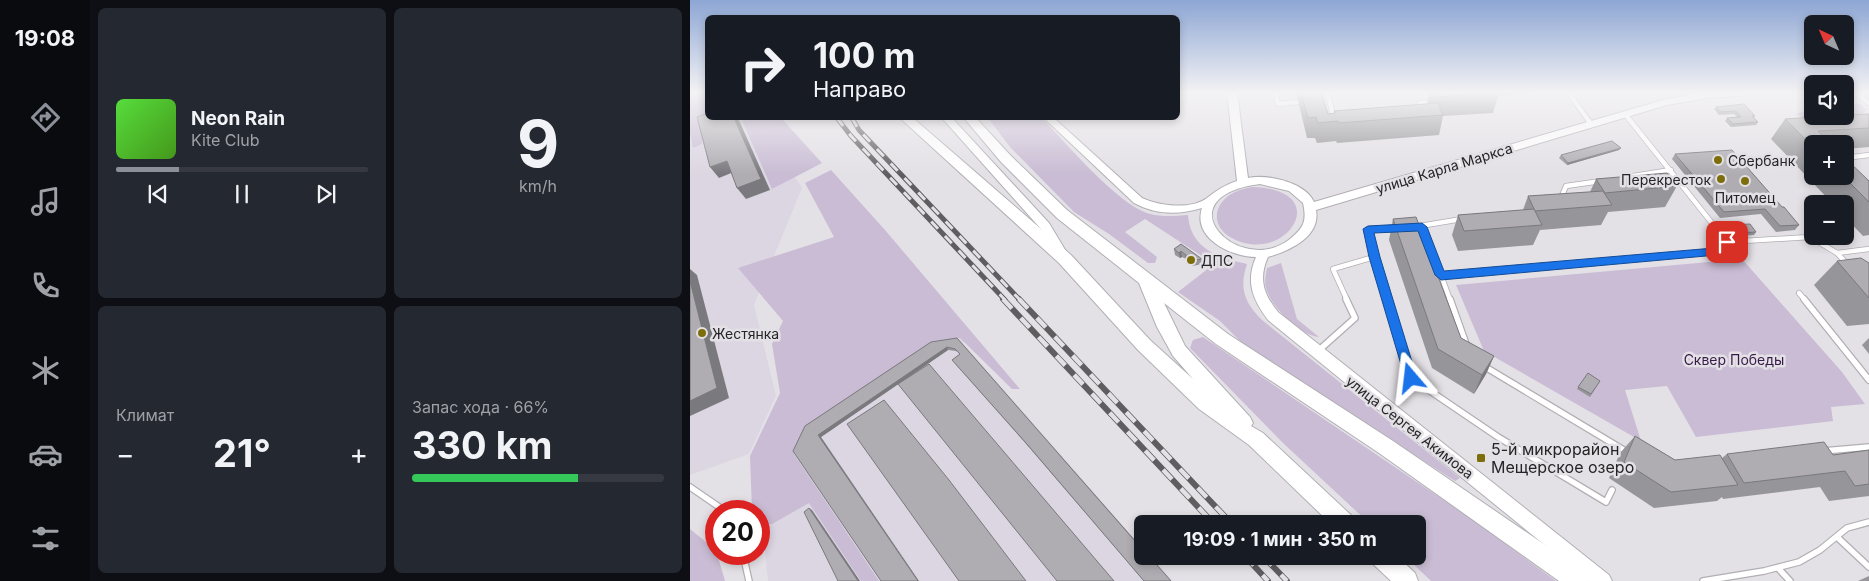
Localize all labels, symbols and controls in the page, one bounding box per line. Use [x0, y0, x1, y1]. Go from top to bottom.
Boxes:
north arrow [1804, 15, 1854, 65]
map controls [1804, 15, 1854, 245]
text: 19:08 [15, 25, 75, 51]
text: 100 m [813, 34, 916, 76]
icon: right [730, 35, 795, 100]
button: sound [1804, 75, 1854, 125]
text: Направо [813, 76, 906, 102]
icon: directions [28, 100, 63, 135]
text: 9 [517, 104, 559, 183]
text: Neon Rain [191, 107, 285, 130]
text: Kite Club [191, 130, 260, 150]
button: + [1804, 135, 1854, 185]
street label: улица Карла Маркса [1374, 139, 1514, 197]
place label: Сбербанк [1728, 152, 1796, 169]
marker: Сбербанк [1712, 154, 1724, 166]
place label: Перекресток [1621, 171, 1711, 188]
marker: Перекресток [1715, 173, 1727, 185]
marker: Питомец [1739, 175, 1751, 187]
text: km/h [519, 176, 557, 196]
icon: previous [144, 180, 172, 208]
icon: pause [228, 180, 256, 208]
icon: next [312, 180, 340, 208]
icon: music [28, 184, 63, 219]
place label: Питомец [1715, 189, 1776, 206]
button: − [1804, 195, 1854, 245]
pin [1706, 221, 1748, 263]
icon: arrive [1713, 228, 1741, 256]
place label: ДПС [1201, 252, 1233, 269]
marker: ДПС [1185, 254, 1197, 266]
icon: phone [28, 268, 63, 303]
place label: Жестянка [712, 325, 779, 342]
marker: Жестянка [696, 327, 708, 339]
position arrow [1384, 351, 1436, 403]
park label: Сквер Победы [1684, 351, 1784, 368]
icon: climate [28, 353, 63, 388]
street label: улица Сергея Акимова [1343, 372, 1477, 482]
text: Запас хода · 66% [412, 397, 549, 417]
text: Климат [116, 405, 174, 425]
text: 330 km [412, 422, 552, 468]
text: 21° [213, 430, 271, 476]
icon: car [28, 437, 63, 472]
text: − [116, 437, 135, 471]
text: + [349, 437, 368, 471]
place label: 5-й микрорайон Мещерское озеро [1491, 439, 1634, 477]
marker: 5-й микрорайон Мещерское озеро [1475, 452, 1487, 464]
speed limit sign: 20 [705, 500, 770, 565]
icon: filters [28, 521, 63, 556]
text: 19:09 · 1 мин · 350 m [1183, 528, 1377, 551]

